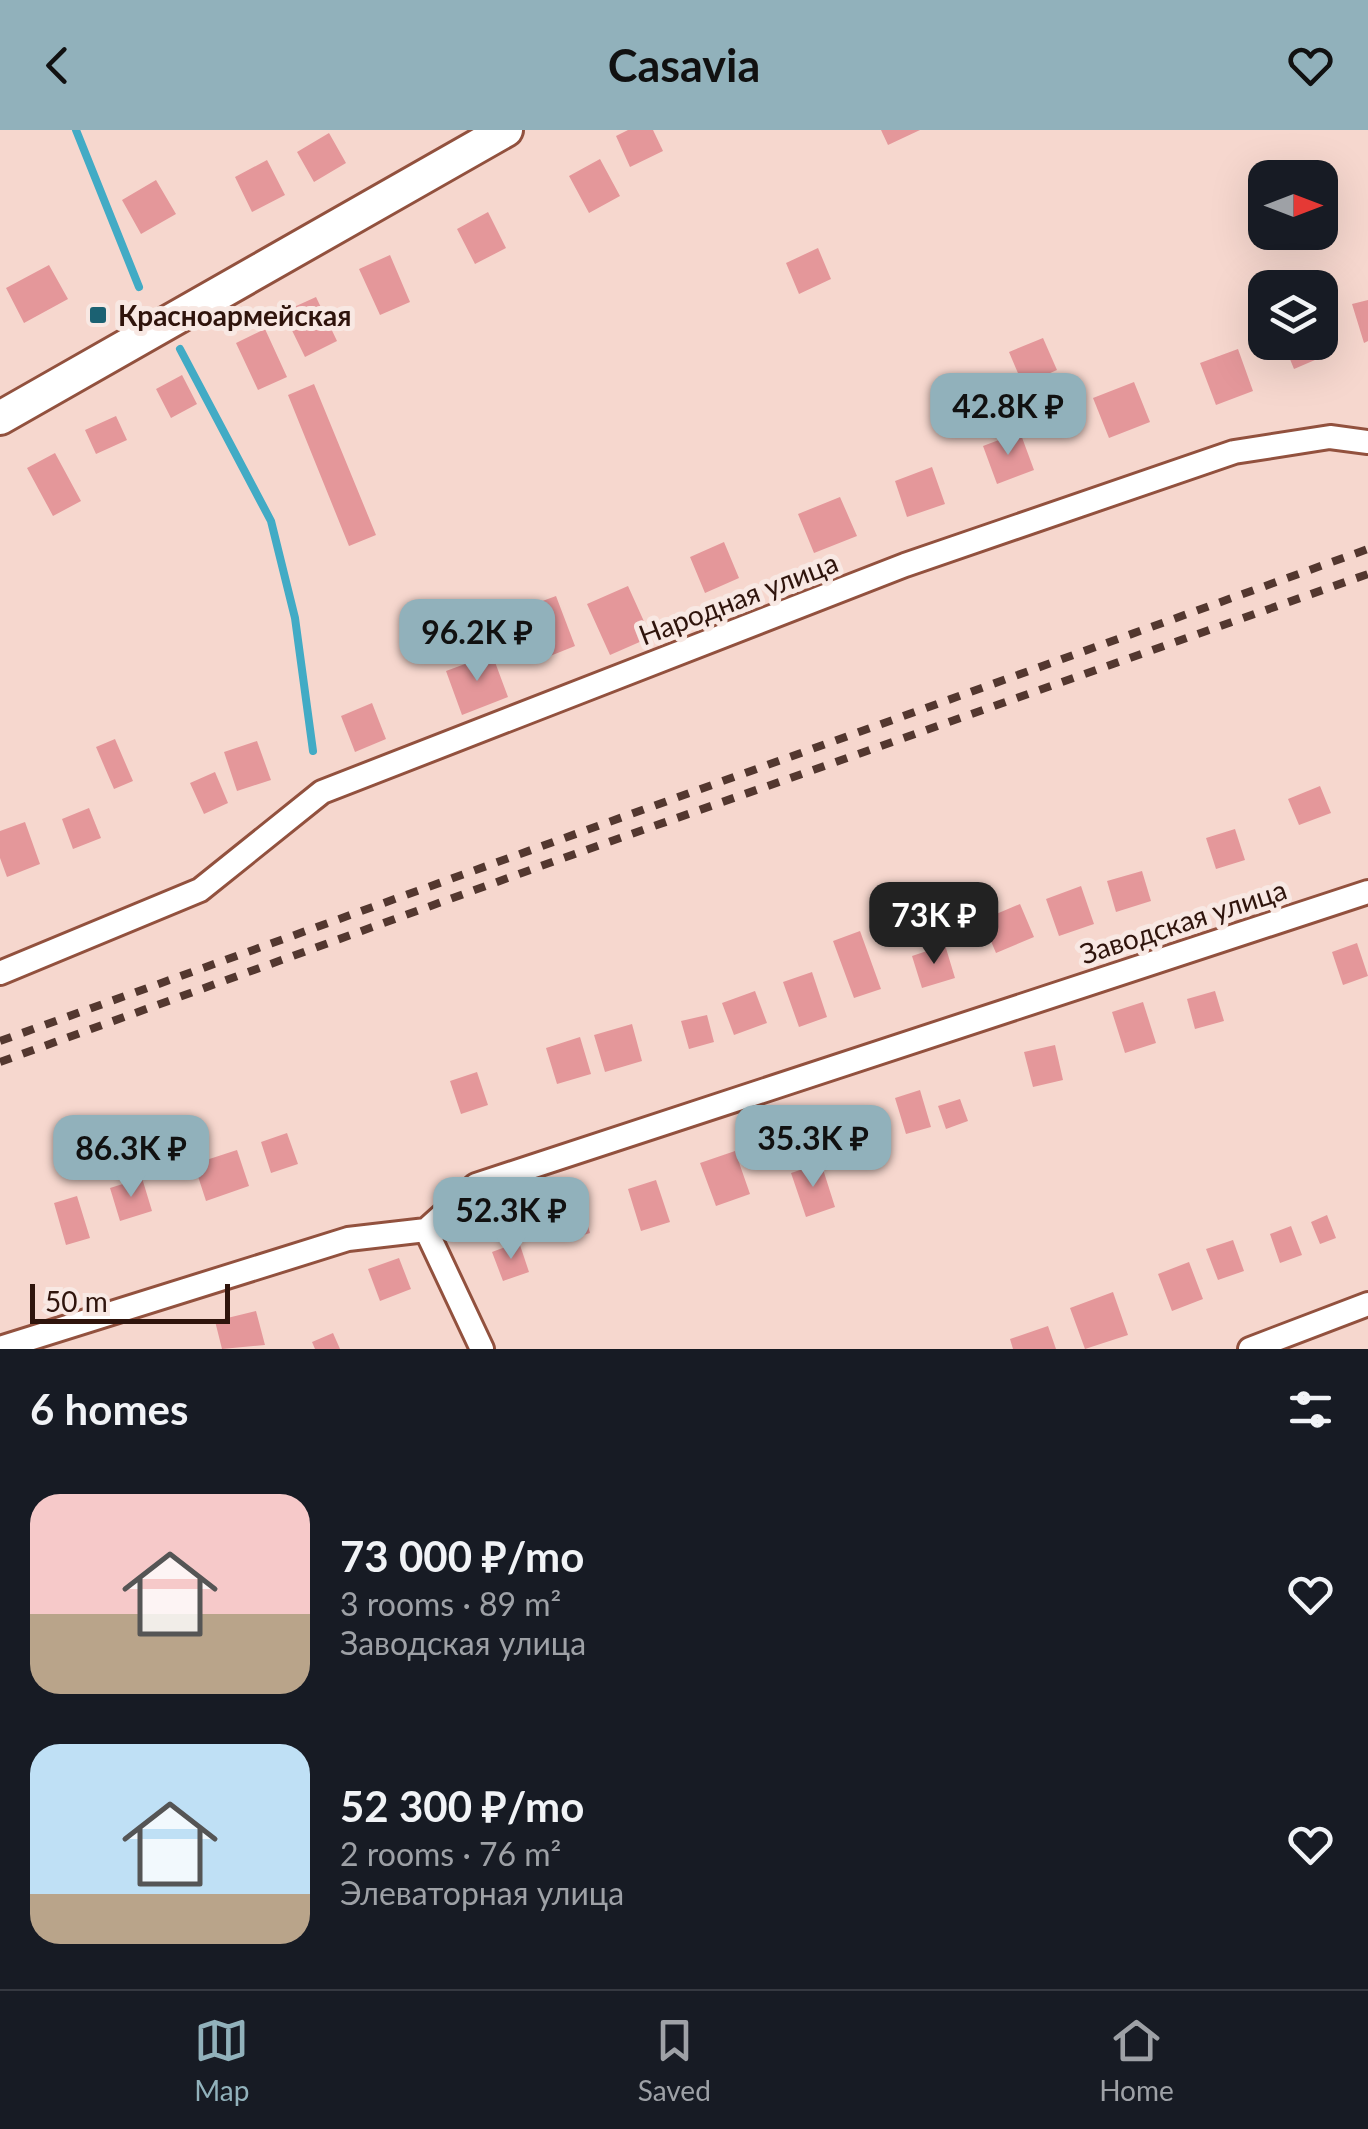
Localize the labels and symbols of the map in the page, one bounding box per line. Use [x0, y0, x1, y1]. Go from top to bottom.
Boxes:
north arrow [1248, 160, 1338, 250]
place label: Красноармейская [118, 298, 351, 332]
marker: Красноармейская [87, 304, 109, 326]
pin: 42.8K ₽ [916, 373, 1100, 458]
street label: Народная улица [634, 544, 842, 652]
pin: 96.2K ₽ [385, 599, 569, 684]
street label: Заводская улица [1075, 872, 1291, 970]
pin: 73K ₽ [864, 882, 1004, 967]
pin: 35.3K ₽ [721, 1105, 905, 1190]
pin: 86.3K ₽ [39, 1115, 223, 1200]
pin: 52.3K ₽ [419, 1177, 603, 1262]
scale bar [30, 1279, 230, 1324]

